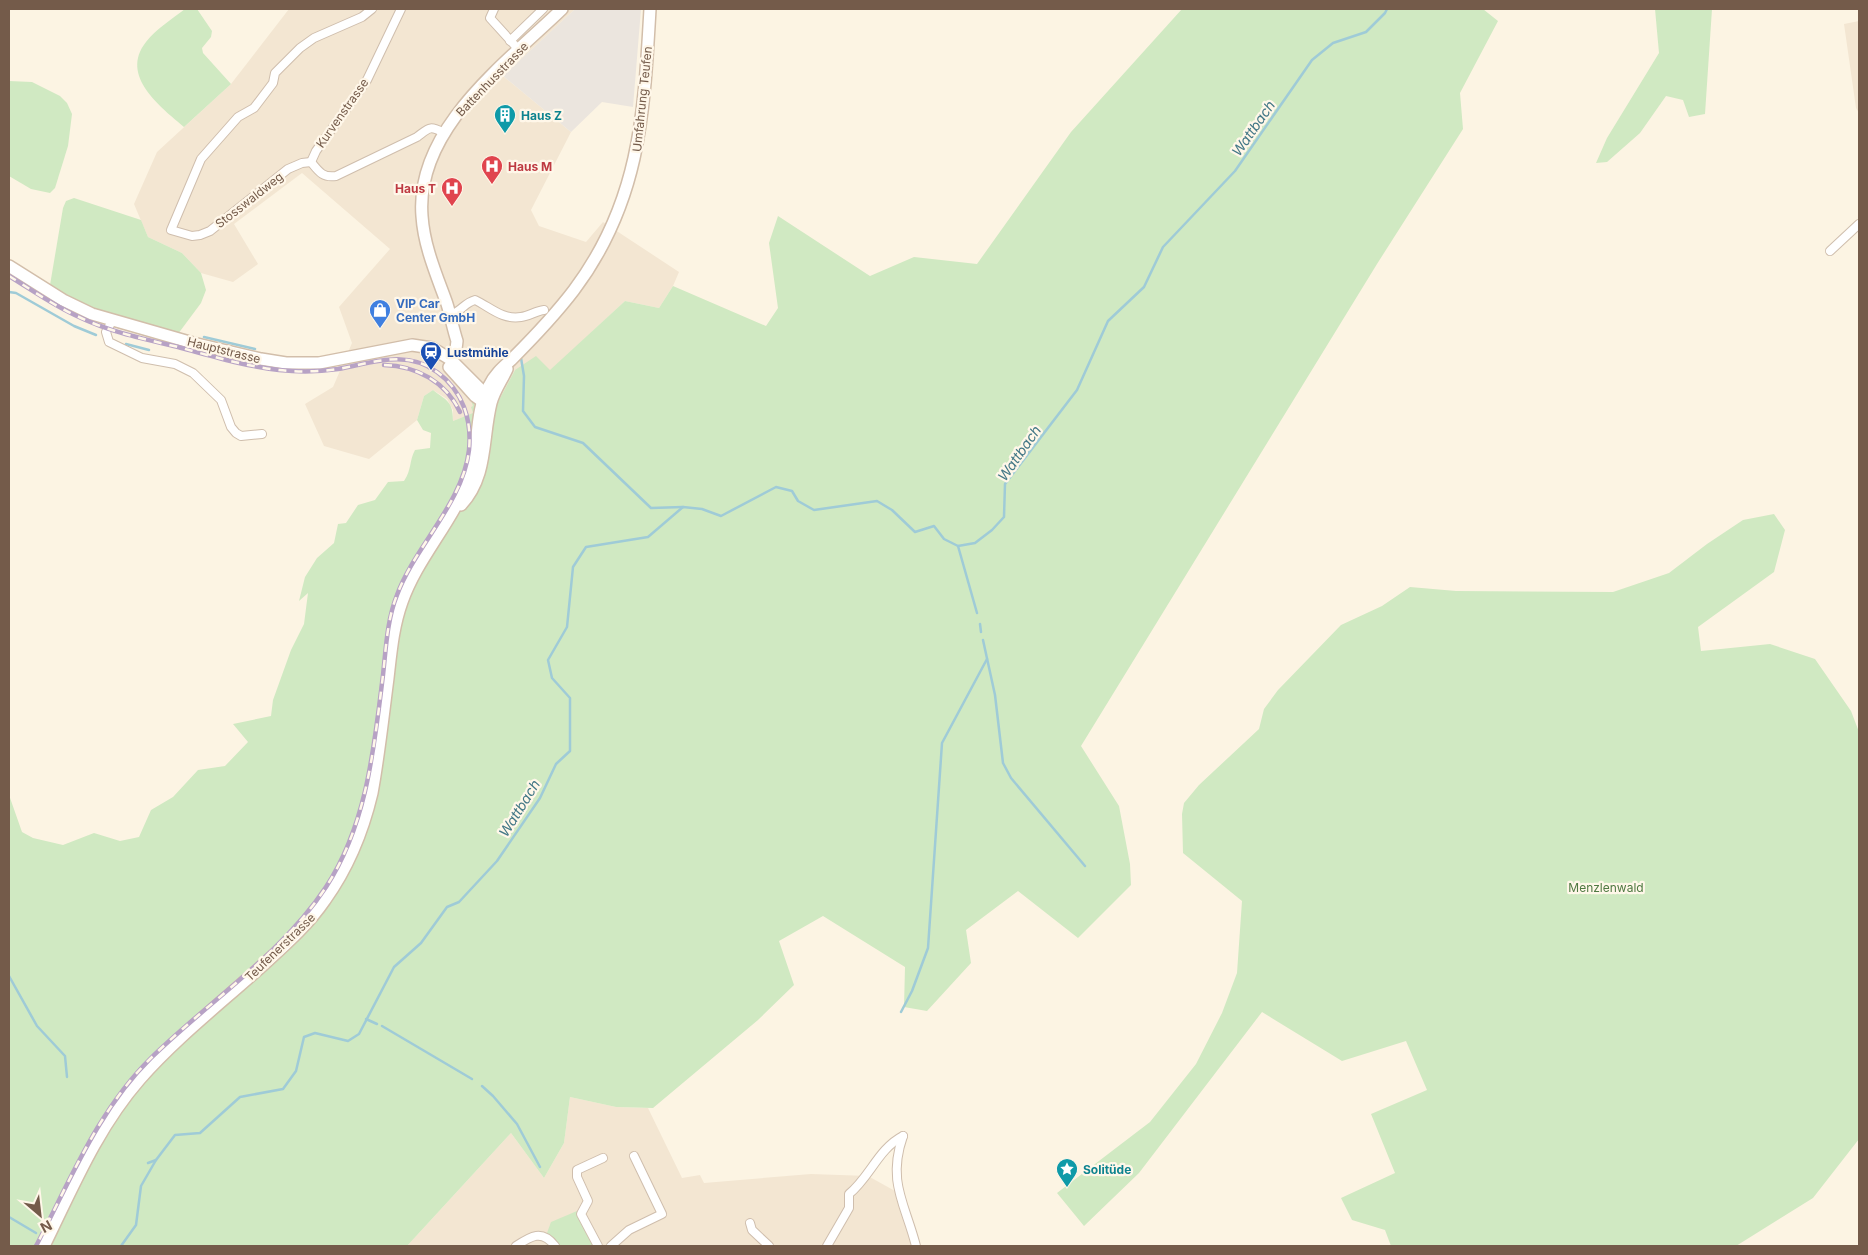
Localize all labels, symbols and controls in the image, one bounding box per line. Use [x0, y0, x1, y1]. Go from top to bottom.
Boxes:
street label: Battenhusstrasse [453, 39, 531, 119]
street label: Umfahrung Teufen [629, 45, 655, 153]
street label: Kurvenstrasse [313, 75, 371, 151]
water label: Wattbach [1228, 97, 1278, 159]
building icon: Haus Z [493, 103, 517, 134]
place label: Haus Z [521, 108, 562, 123]
hospital icon: Haus M [480, 154, 504, 185]
place label: Haus M [508, 159, 552, 174]
street label: Stosswaldweg [212, 169, 286, 231]
hospital icon: Haus T [440, 176, 464, 207]
place label: Haus T [395, 181, 436, 196]
place label: VIP Car Center GmbH [396, 296, 475, 325]
shop icon: VIP Car Center GmbH [368, 298, 392, 329]
street label: Hauptstrasse [186, 334, 262, 366]
station icon: Lustmühle [419, 340, 443, 371]
place label: Lustmühle [447, 345, 509, 360]
water label: Wattbach [994, 422, 1044, 484]
water label: Wattbach [495, 776, 543, 840]
park label: Menzlenwald [1568, 880, 1644, 895]
street label: Teufenerstrasse [242, 910, 318, 984]
place icon: Solitüde [1055, 1157, 1079, 1188]
place label: Solitüde [1083, 1162, 1131, 1177]
north arrow [15, 1190, 65, 1240]
text: N [38, 1217, 55, 1237]

